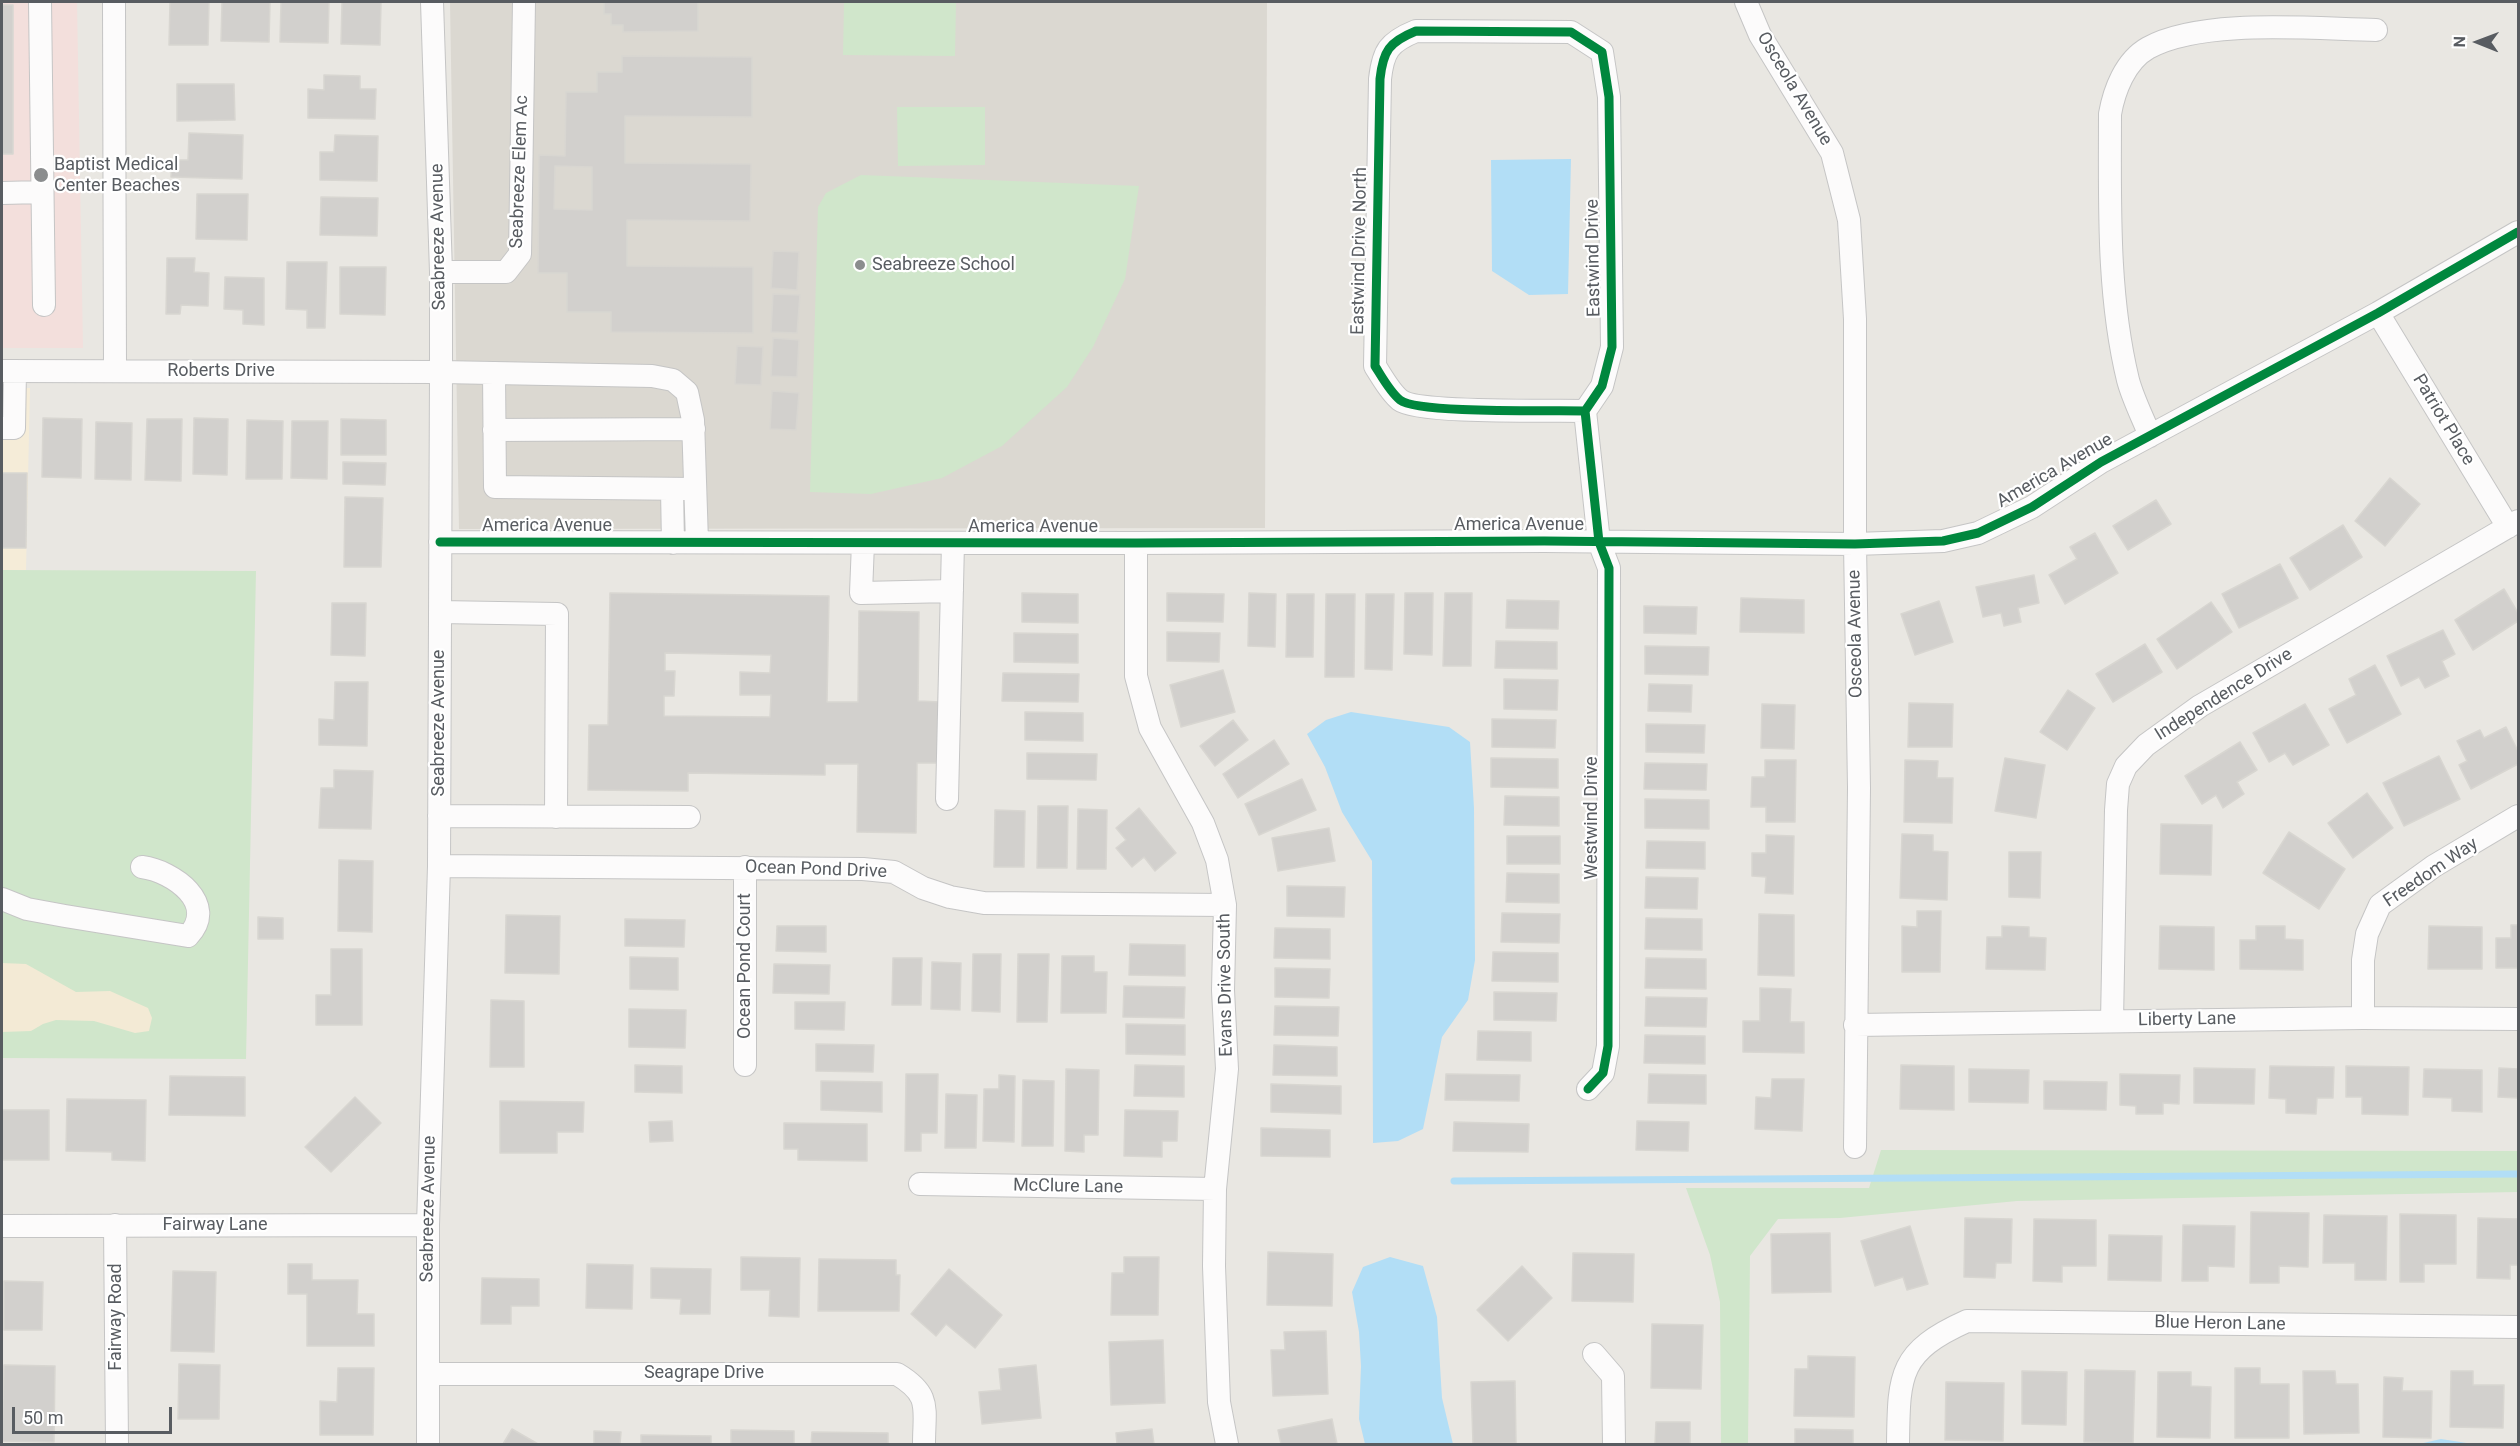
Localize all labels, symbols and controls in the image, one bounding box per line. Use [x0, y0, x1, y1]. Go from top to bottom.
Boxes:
north arrow [2448, 12, 2508, 72]
street label: Osceola Avenue [1752, 28, 1836, 150]
text: N [2450, 36, 2469, 47]
street label: Seabreeze Elem Ac [507, 95, 533, 249]
place label: Baptist Medical Center Beaches [54, 154, 180, 196]
street label: Seabreeze Avenue [427, 163, 451, 311]
marker: Baptist Medical Center Beaches [32, 166, 50, 184]
street label: Eastwind Drive North [1348, 167, 1372, 335]
street label: Eastwind Drive [1582, 199, 1606, 317]
place label: Seabreeze School [872, 254, 1015, 276]
marker: Seabreeze School [853, 258, 867, 272]
street label: Roberts Drive [167, 360, 275, 382]
street label: Patriot Place [2407, 370, 2479, 470]
street label: America Avenue [1993, 429, 2117, 513]
street label: America Avenue [1454, 514, 1584, 536]
street label: America Avenue [482, 515, 612, 537]
street label: America Avenue [968, 516, 1098, 538]
street label: Osceola Avenue [1844, 570, 1868, 698]
street label: Independence Drive [2151, 644, 2297, 746]
street label: Seabreeze Avenue [428, 650, 450, 796]
street label: Westwind Drive [1581, 756, 1603, 880]
street label: Freedom Way [2380, 833, 2482, 913]
street label: Ocean Pond Drive [745, 857, 887, 883]
street label: Ocean Pond Court [734, 893, 756, 1039]
street label: Evans Drive South [1214, 913, 1238, 1057]
street label: Liberty Lane [2138, 1008, 2236, 1032]
street label: Seabreeze Avenue [417, 1135, 441, 1283]
street label: McClure Lane [1013, 1175, 1123, 1199]
street label: Fairway Lane [162, 1214, 268, 1236]
street label: Fairway Road [105, 1263, 127, 1371]
street label: Blue Heron Lane [2154, 1312, 2286, 1336]
street label: Seagrape Drive [644, 1362, 764, 1384]
scale bar [15, 1395, 176, 1433]
text: 50 m [23, 1407, 63, 1428]

